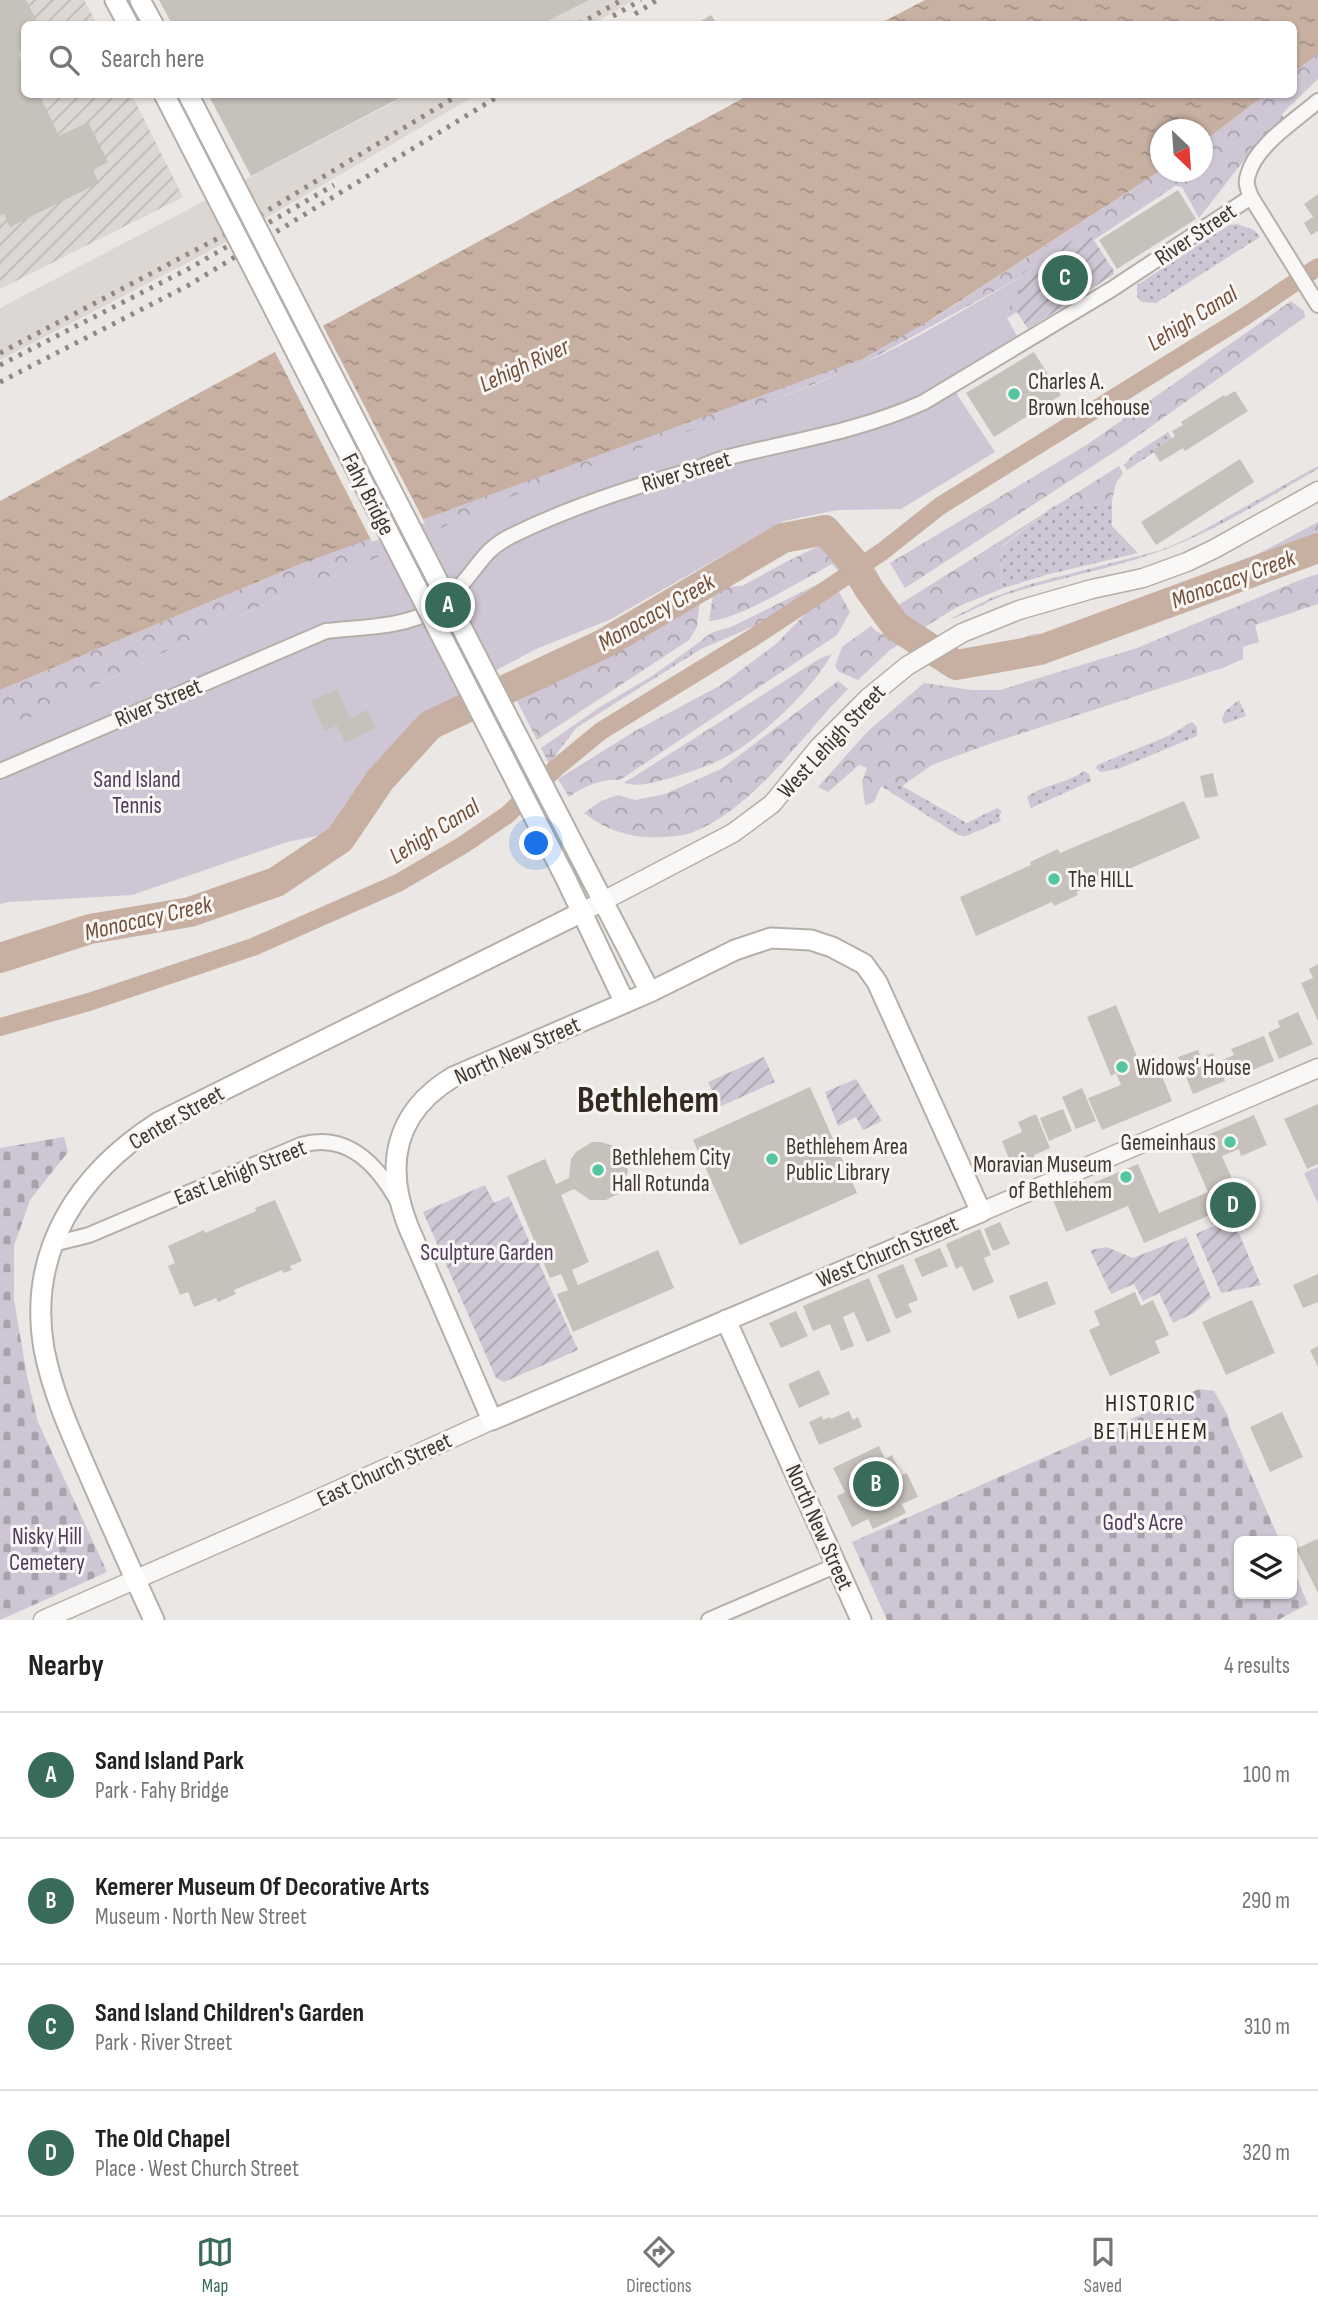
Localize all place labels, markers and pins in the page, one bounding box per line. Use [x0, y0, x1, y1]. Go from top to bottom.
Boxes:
pin: C [1042, 252, 1088, 304]
place label: Charles A. Brown Icehouse [1028, 368, 1150, 422]
marker: Charles A. Brown Icehouse [1006, 386, 1022, 402]
pin: A [425, 579, 471, 631]
place label: The HILL [1068, 866, 1134, 894]
marker: The HILL [1046, 871, 1062, 887]
place label: Widows' House [1136, 1054, 1251, 1082]
marker: Widows' House [1114, 1059, 1130, 1075]
place label: Gemeinhaus [1121, 1129, 1216, 1157]
place label: Bethlehem Area Public Library [786, 1133, 908, 1187]
marker: Gemeinhaus [1222, 1134, 1238, 1150]
place label: Bethlehem City Hall Rotunda [612, 1144, 731, 1198]
marker: Bethlehem Area Public Library [764, 1151, 780, 1167]
place label: Moravian Museum of Bethlehem [973, 1151, 1112, 1205]
marker: Bethlehem City Hall Rotunda [590, 1162, 606, 1178]
marker: Moravian Museum of Bethlehem [1118, 1169, 1134, 1185]
pin: D [1210, 1179, 1256, 1231]
pin: B [853, 1458, 899, 1510]

